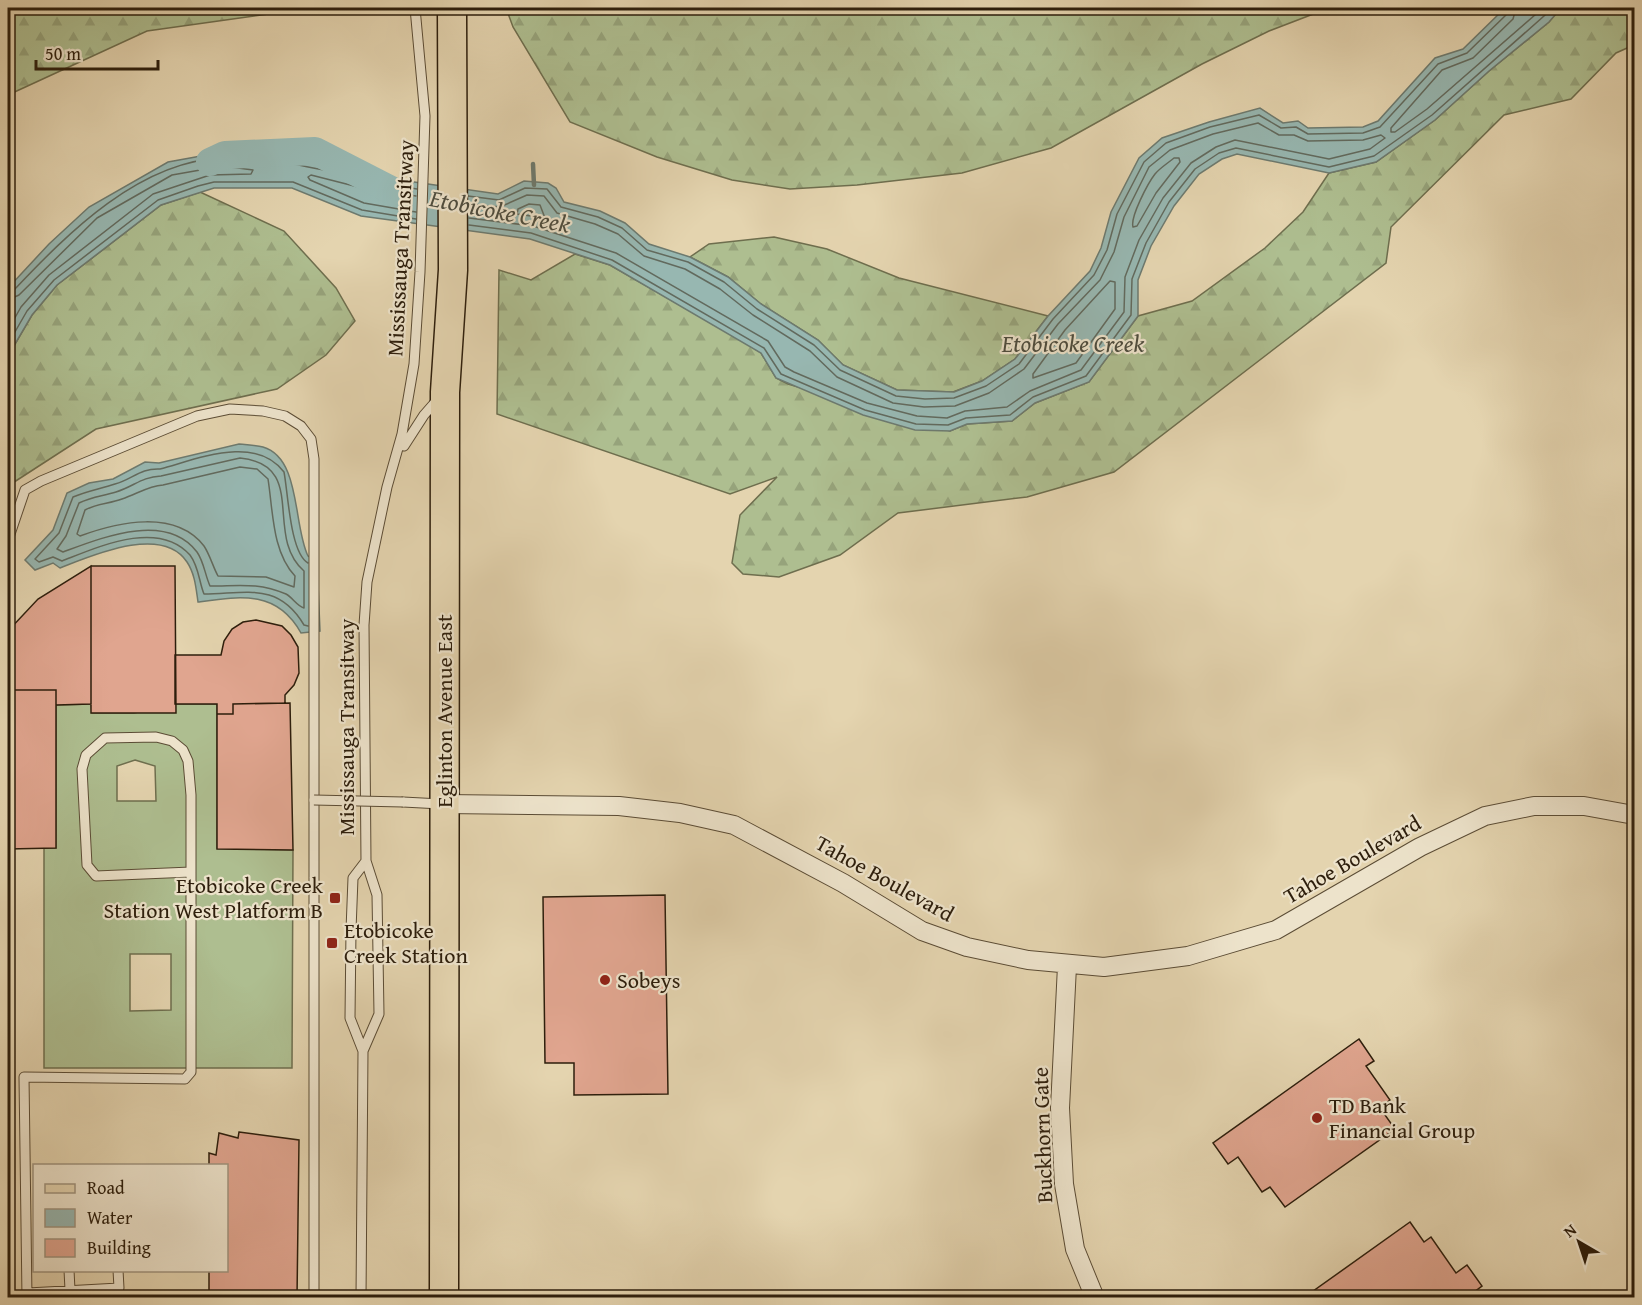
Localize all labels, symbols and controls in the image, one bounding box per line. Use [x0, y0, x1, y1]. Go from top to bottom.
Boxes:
scale bar [36, 33, 158, 71]
text: 50 m [45, 40, 81, 67]
street label: Mississauga Transitway [378, 139, 422, 357]
water label: Etobicoke Creek [426, 180, 573, 242]
water label: Etobicoke Creek [1001, 326, 1144, 361]
street label: Eglinton Avenue East [428, 614, 460, 808]
street label: Mississauga Transitway [330, 618, 362, 836]
street label: Tahoe Boulevard [1277, 806, 1427, 911]
street label: Tahoe Boulevard [810, 827, 960, 930]
place label: Etobicoke Creek Station West Platform B [103, 869, 324, 926]
marker: Etobicoke Creek Station West Platform B [328, 891, 342, 905]
place label: Etobicoke Creek Station [344, 914, 468, 971]
marker: Etobicoke Creek Station [325, 936, 339, 950]
place label: Sobeys [617, 964, 680, 996]
marker: Sobeys [598, 973, 612, 987]
street label: Buckhorn Gate [1024, 1066, 1060, 1204]
place label: TD Bank Financial Group [1329, 1089, 1475, 1146]
marker: TD Bank Financial Group [1310, 1111, 1324, 1125]
legend [33, 1164, 228, 1272]
text: Road [87, 1174, 125, 1201]
text: Water [87, 1204, 133, 1231]
north arrow [1549, 1212, 1609, 1272]
text: N [1558, 1217, 1582, 1243]
text: Building [87, 1234, 151, 1261]

